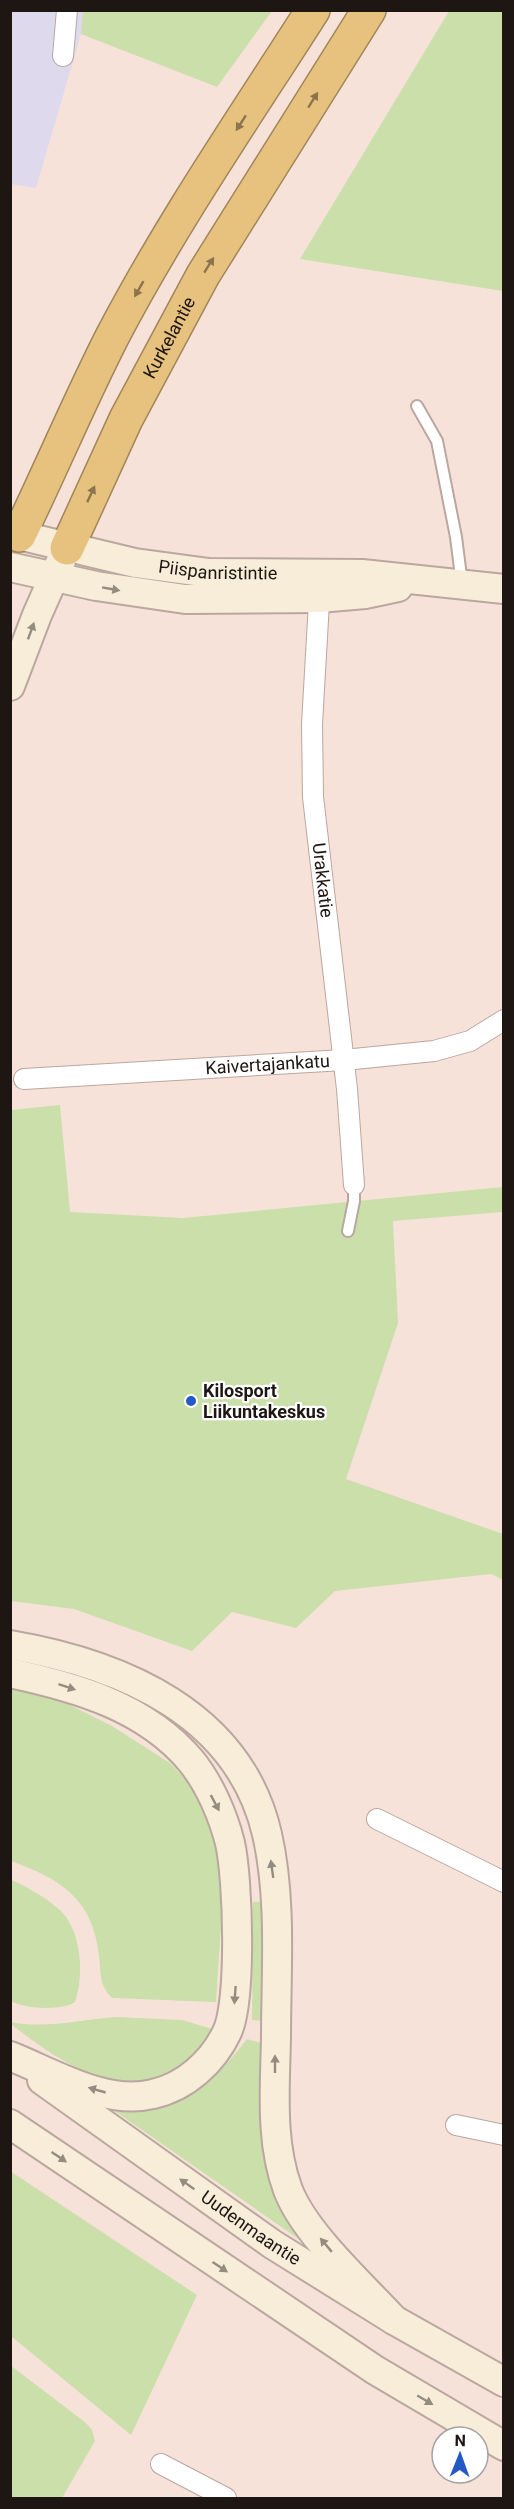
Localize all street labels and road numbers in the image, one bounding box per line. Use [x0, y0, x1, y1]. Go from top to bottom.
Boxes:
street label: Kurkelantie [139, 293, 199, 382]
street label: Piispanristintie [157, 555, 277, 583]
street label: Urakkatie [308, 842, 338, 919]
street label: Kaivertajankatu [205, 1050, 330, 1078]
street label: Uudenmaantie [197, 2186, 305, 2269]

